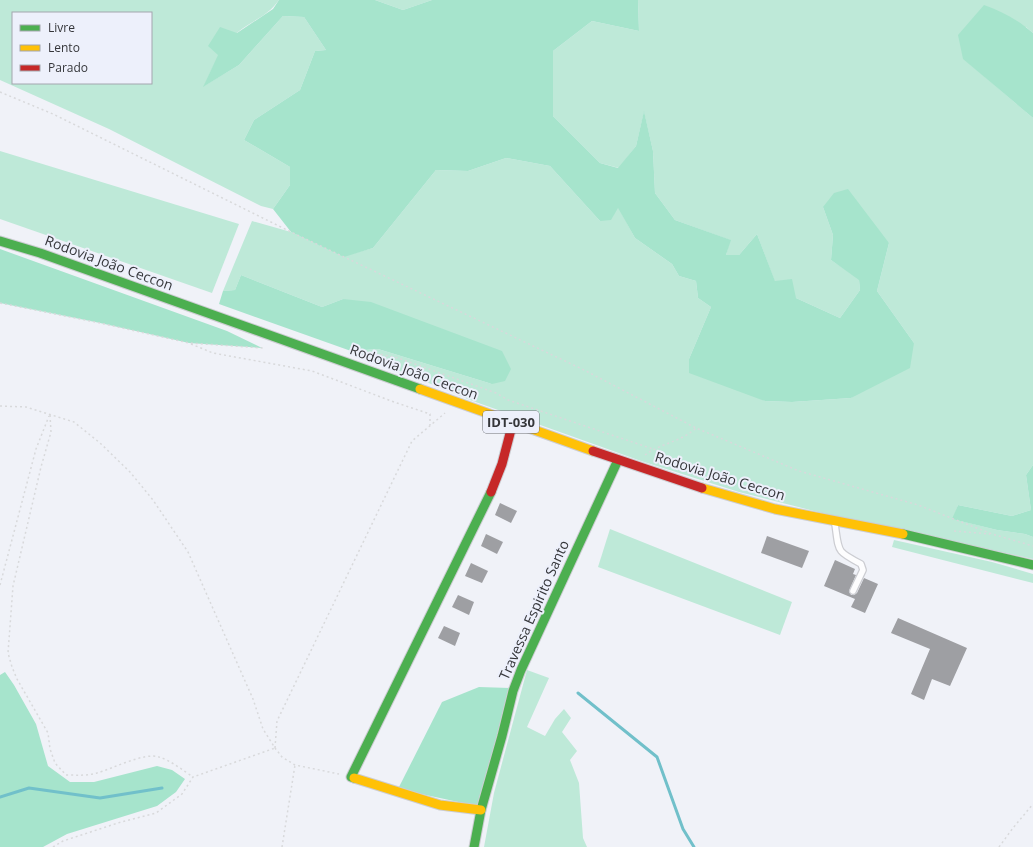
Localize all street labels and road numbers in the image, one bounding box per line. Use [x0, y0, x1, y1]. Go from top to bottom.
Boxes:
street label: Rodovia João Ceccon [42, 230, 176, 295]
street label: Rodovia João Ceccon [347, 339, 481, 404]
road number: IDT-030 [483, 411, 539, 433]
street label: Rodovia João Ceccon [653, 447, 788, 504]
street label: Travessa Espirito Santo [494, 537, 573, 683]

